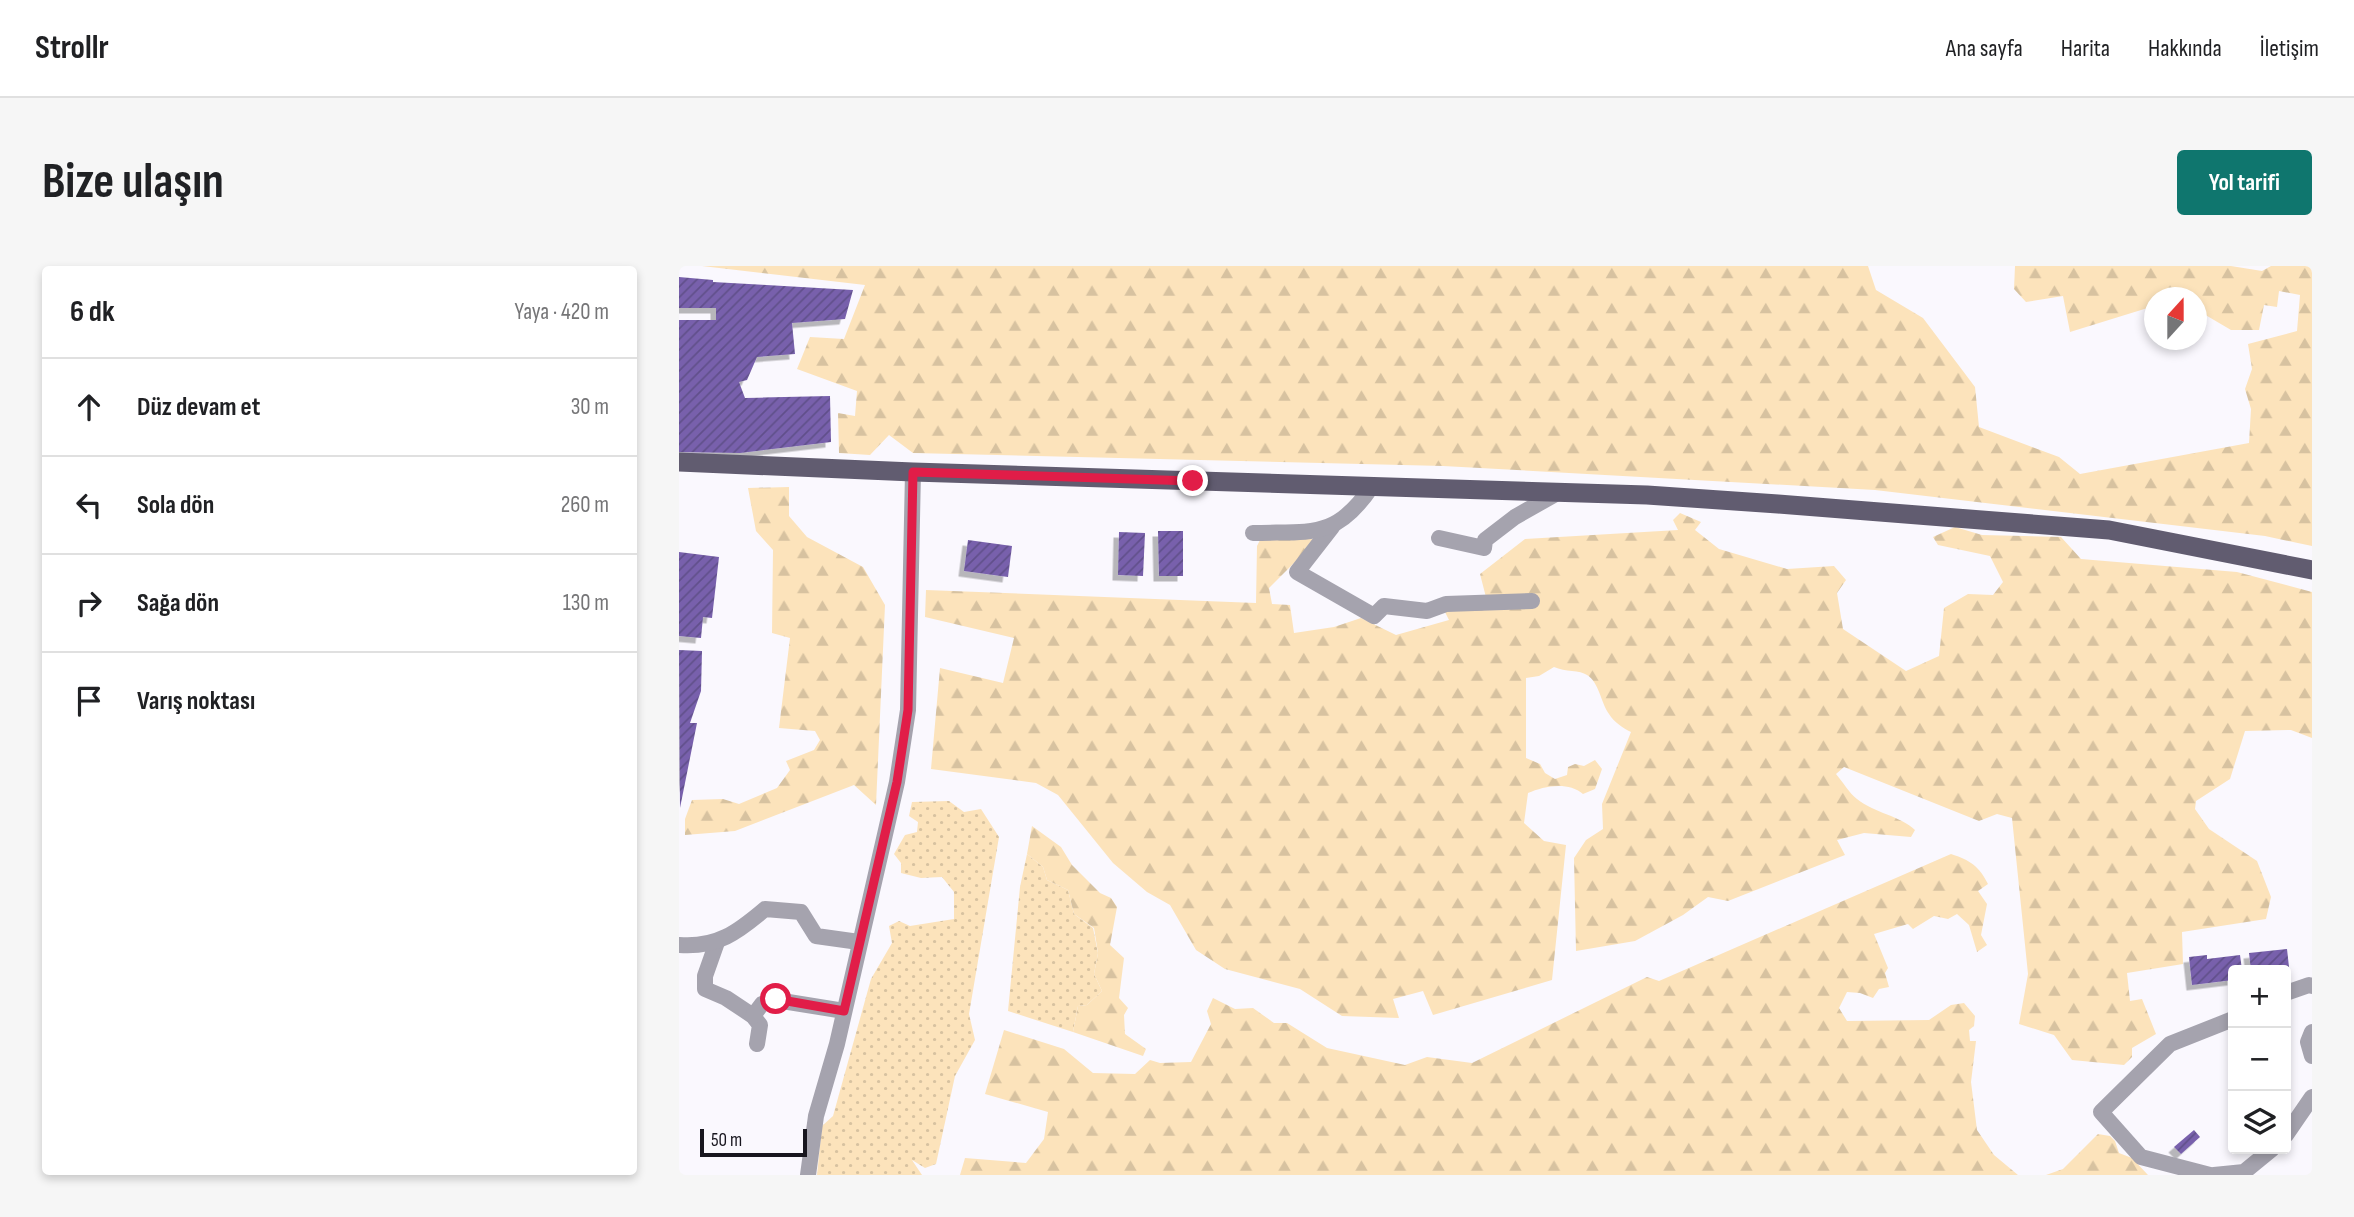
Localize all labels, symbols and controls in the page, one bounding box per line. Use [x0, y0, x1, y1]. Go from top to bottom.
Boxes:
text: Strollr [35, 28, 109, 68]
text: Ana sayfa [1946, 34, 2023, 63]
text: Harita [2061, 34, 2110, 63]
text: Hakkında [2148, 34, 2222, 63]
text: İletişim [2260, 34, 2319, 63]
button: Yol tarifi [2177, 150, 2312, 215]
text: Bize ulaşın [42, 153, 224, 212]
north arrow [2144, 287, 2207, 350]
text: 6 dk [70, 294, 115, 330]
text: Yaya · 420 m [515, 298, 609, 326]
icon: ahead [70, 388, 108, 426]
text: Düz devam et [137, 392, 260, 423]
text: 30 m [571, 393, 609, 421]
route end [1177, 465, 1208, 496]
icon: left [70, 486, 108, 524]
text: Sola dön [137, 490, 214, 521]
text: 260 m [561, 491, 609, 519]
icon: right [70, 584, 108, 622]
text: Sağa dön [137, 588, 219, 619]
text: 130 m [563, 589, 609, 617]
icon: arrive [70, 682, 108, 720]
text: Varış noktası [137, 686, 255, 717]
map controls [2228, 965, 2291, 1154]
button: + [2228, 965, 2291, 1028]
route start [760, 983, 791, 1014]
button: − [2228, 1028, 2291, 1091]
button: layers [2228, 1091, 2291, 1154]
scale bar [700, 1126, 807, 1158]
text: 50 m [711, 1129, 742, 1152]

